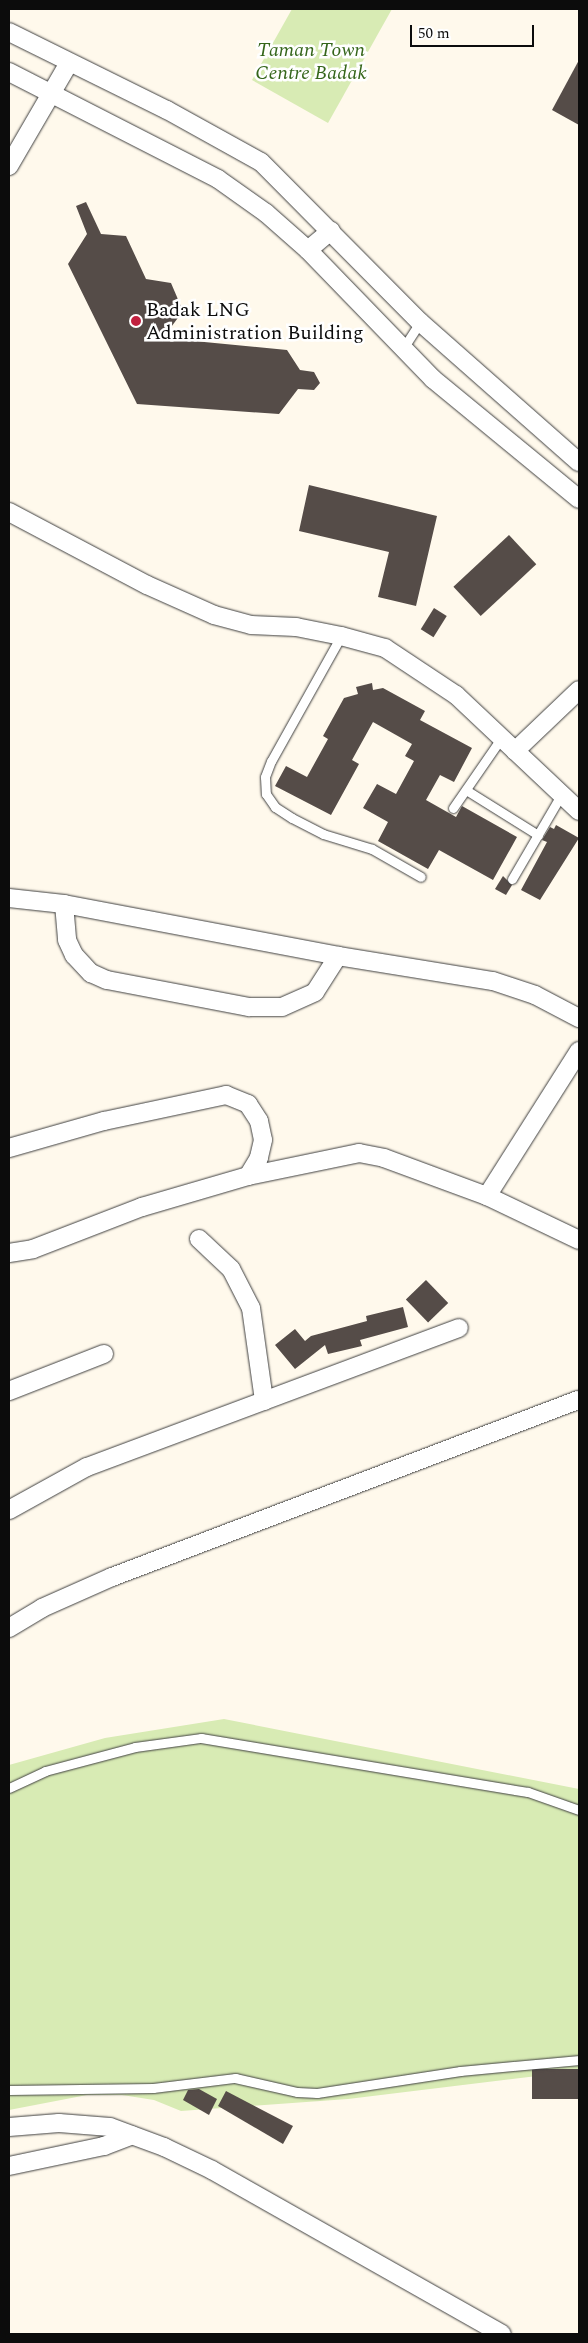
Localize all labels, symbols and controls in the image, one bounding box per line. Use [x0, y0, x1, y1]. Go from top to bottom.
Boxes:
scale bar [413, 15, 537, 47]
text: 50 m [418, 22, 450, 45]
park label: Taman Town Centre Badak [255, 39, 367, 86]
place label: Badak LNG Administration Building [146, 298, 364, 345]
marker: Badak LNG Administration Building [130, 315, 142, 327]

